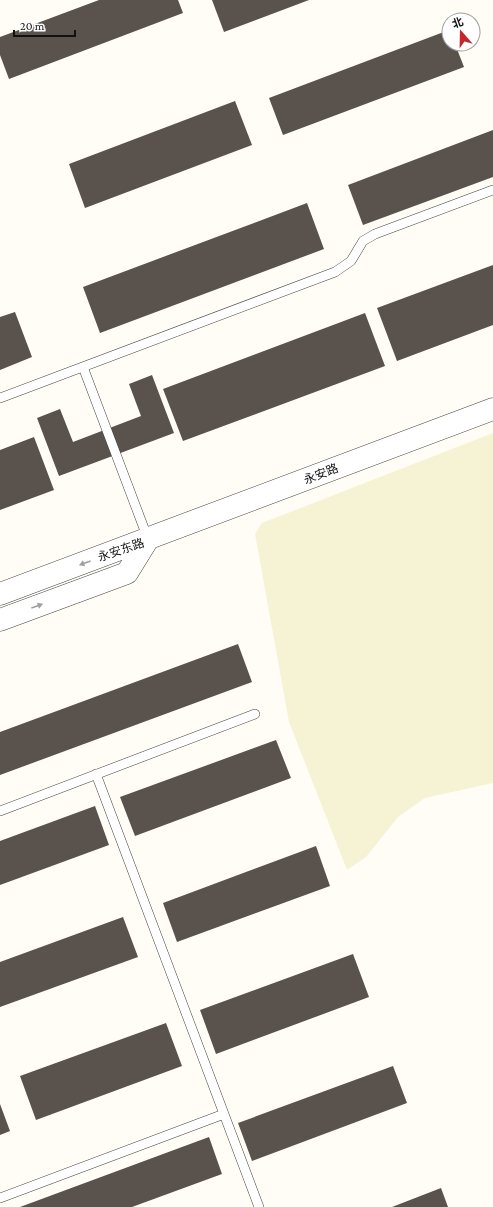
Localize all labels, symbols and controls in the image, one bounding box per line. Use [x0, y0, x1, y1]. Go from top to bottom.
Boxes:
scale bar [14, 12, 75, 38]
north arrow [441, 12, 481, 52]
text: 北 [450, 15, 465, 30]
text: 20 m [20, 19, 45, 33]
street label: 永安路 [302, 461, 340, 487]
street label: 永安东路 [96, 536, 146, 564]
one-way arrow [79, 560, 91, 566]
one-way arrow [31, 603, 43, 609]

